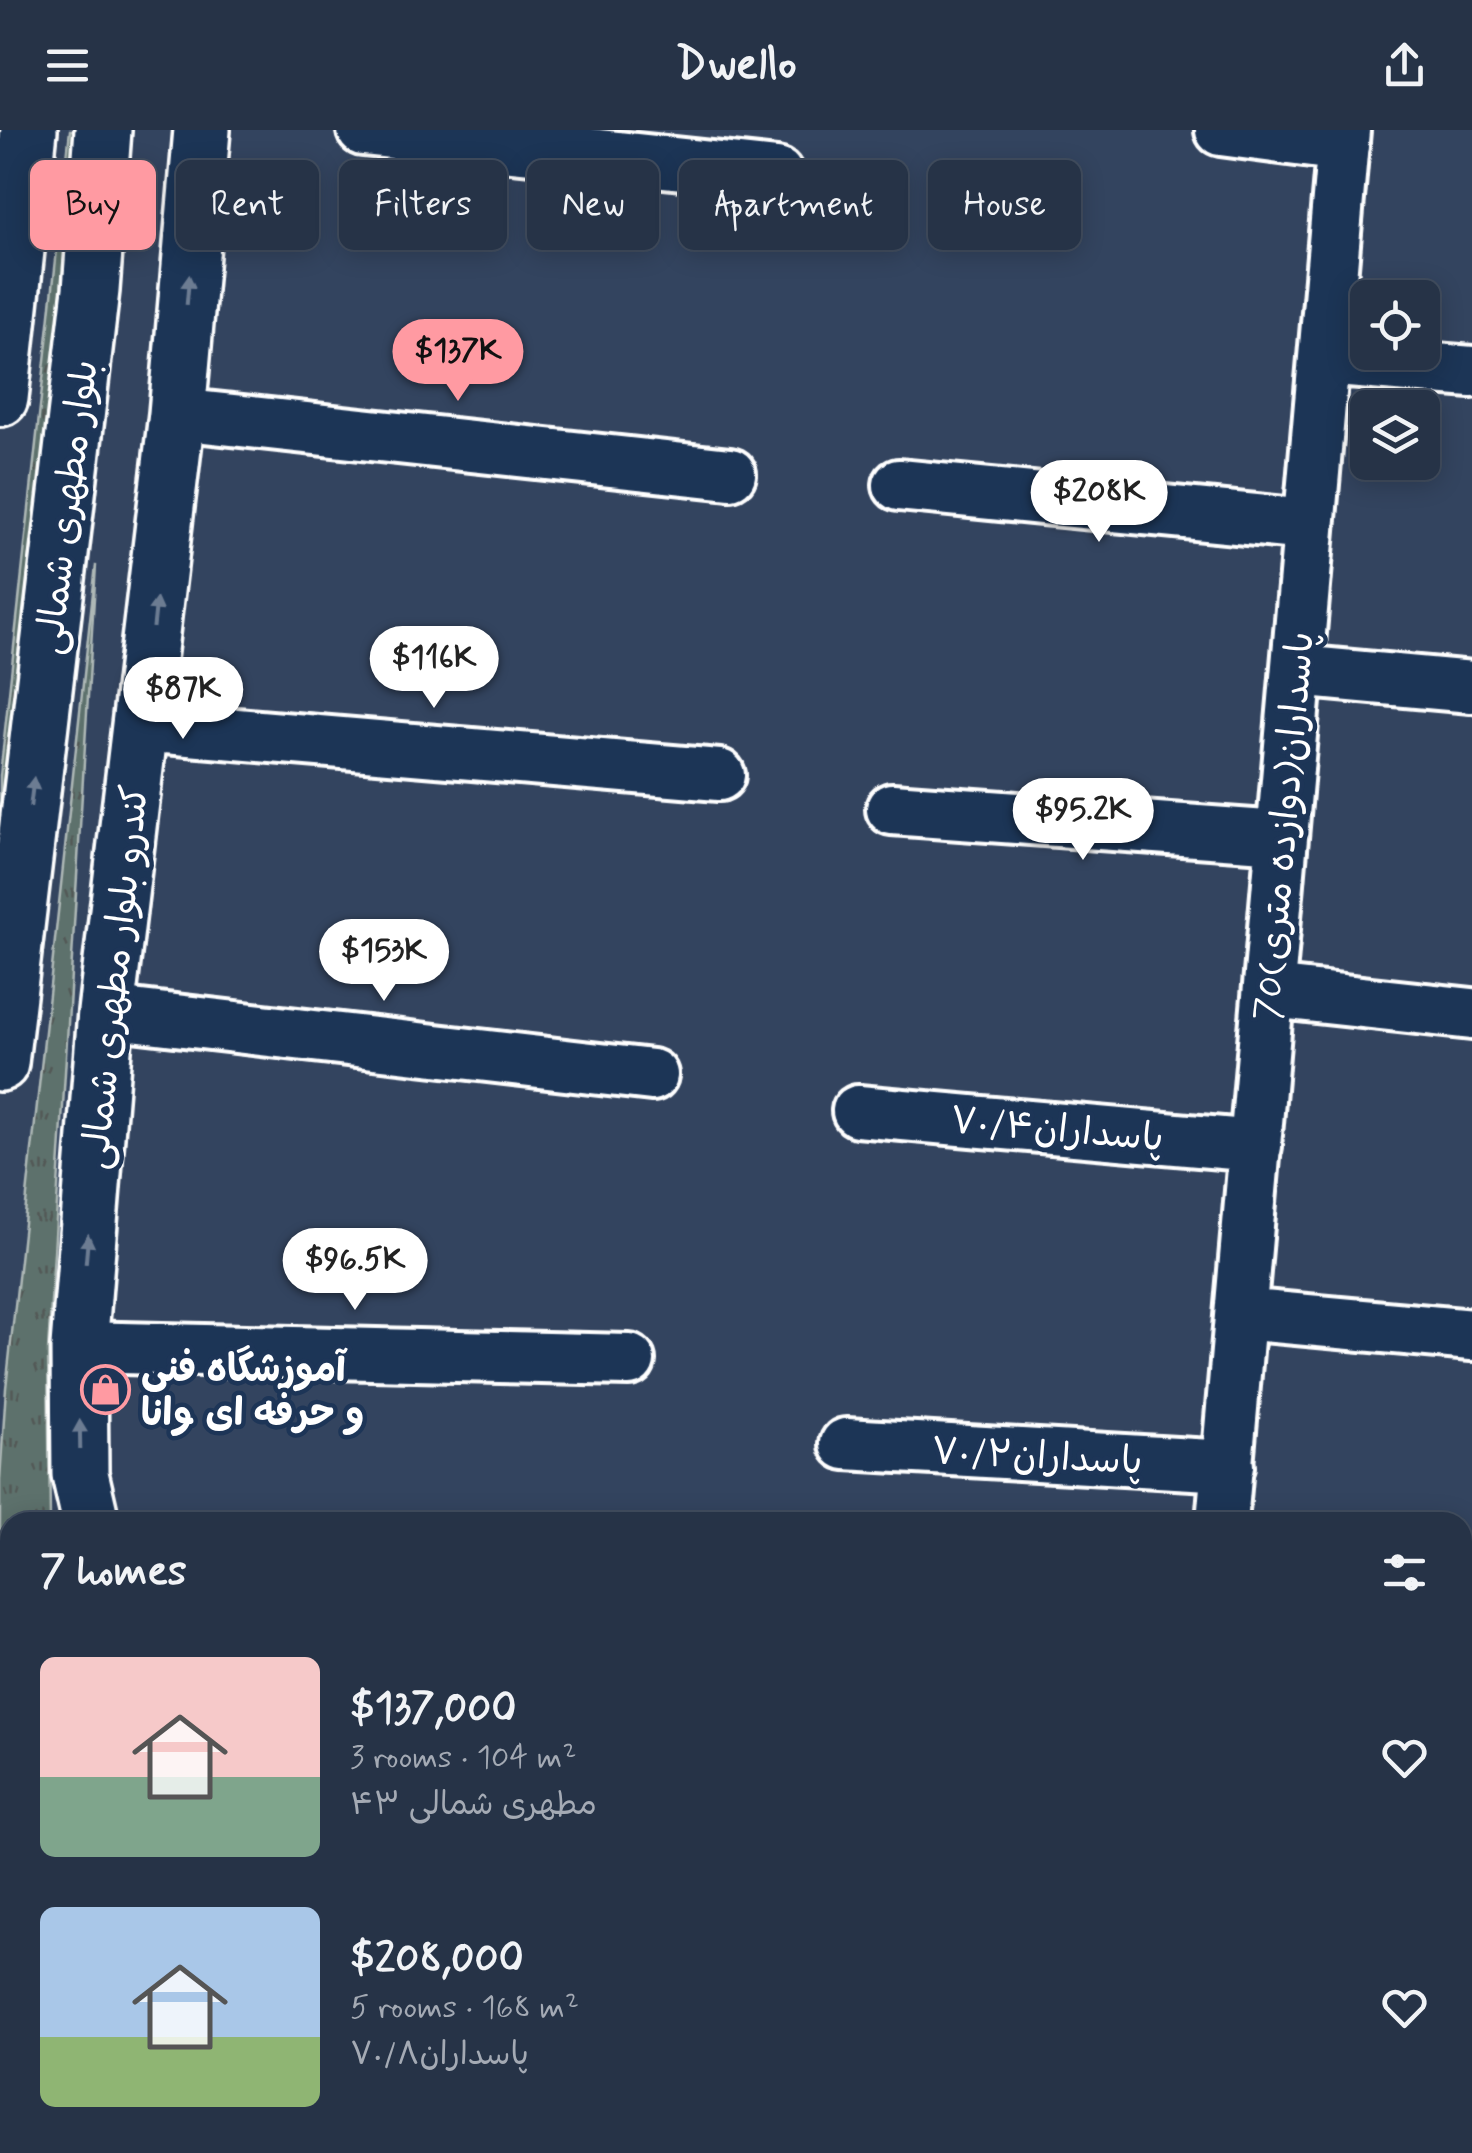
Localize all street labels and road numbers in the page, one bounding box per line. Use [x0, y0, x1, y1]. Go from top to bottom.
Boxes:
street label: بلوار مطهری شمالی [26, 357, 111, 657]
street label: 70پاسداران(دوازده متری) [1244, 630, 1327, 1023]
street label: کندرو بلوار مطهری شمالی [72, 783, 161, 1172]
street label: پاسداران۷۰/۴ [948, 1097, 1166, 1164]
street label: پاسداران۷۰/۲ [930, 1427, 1144, 1487]

